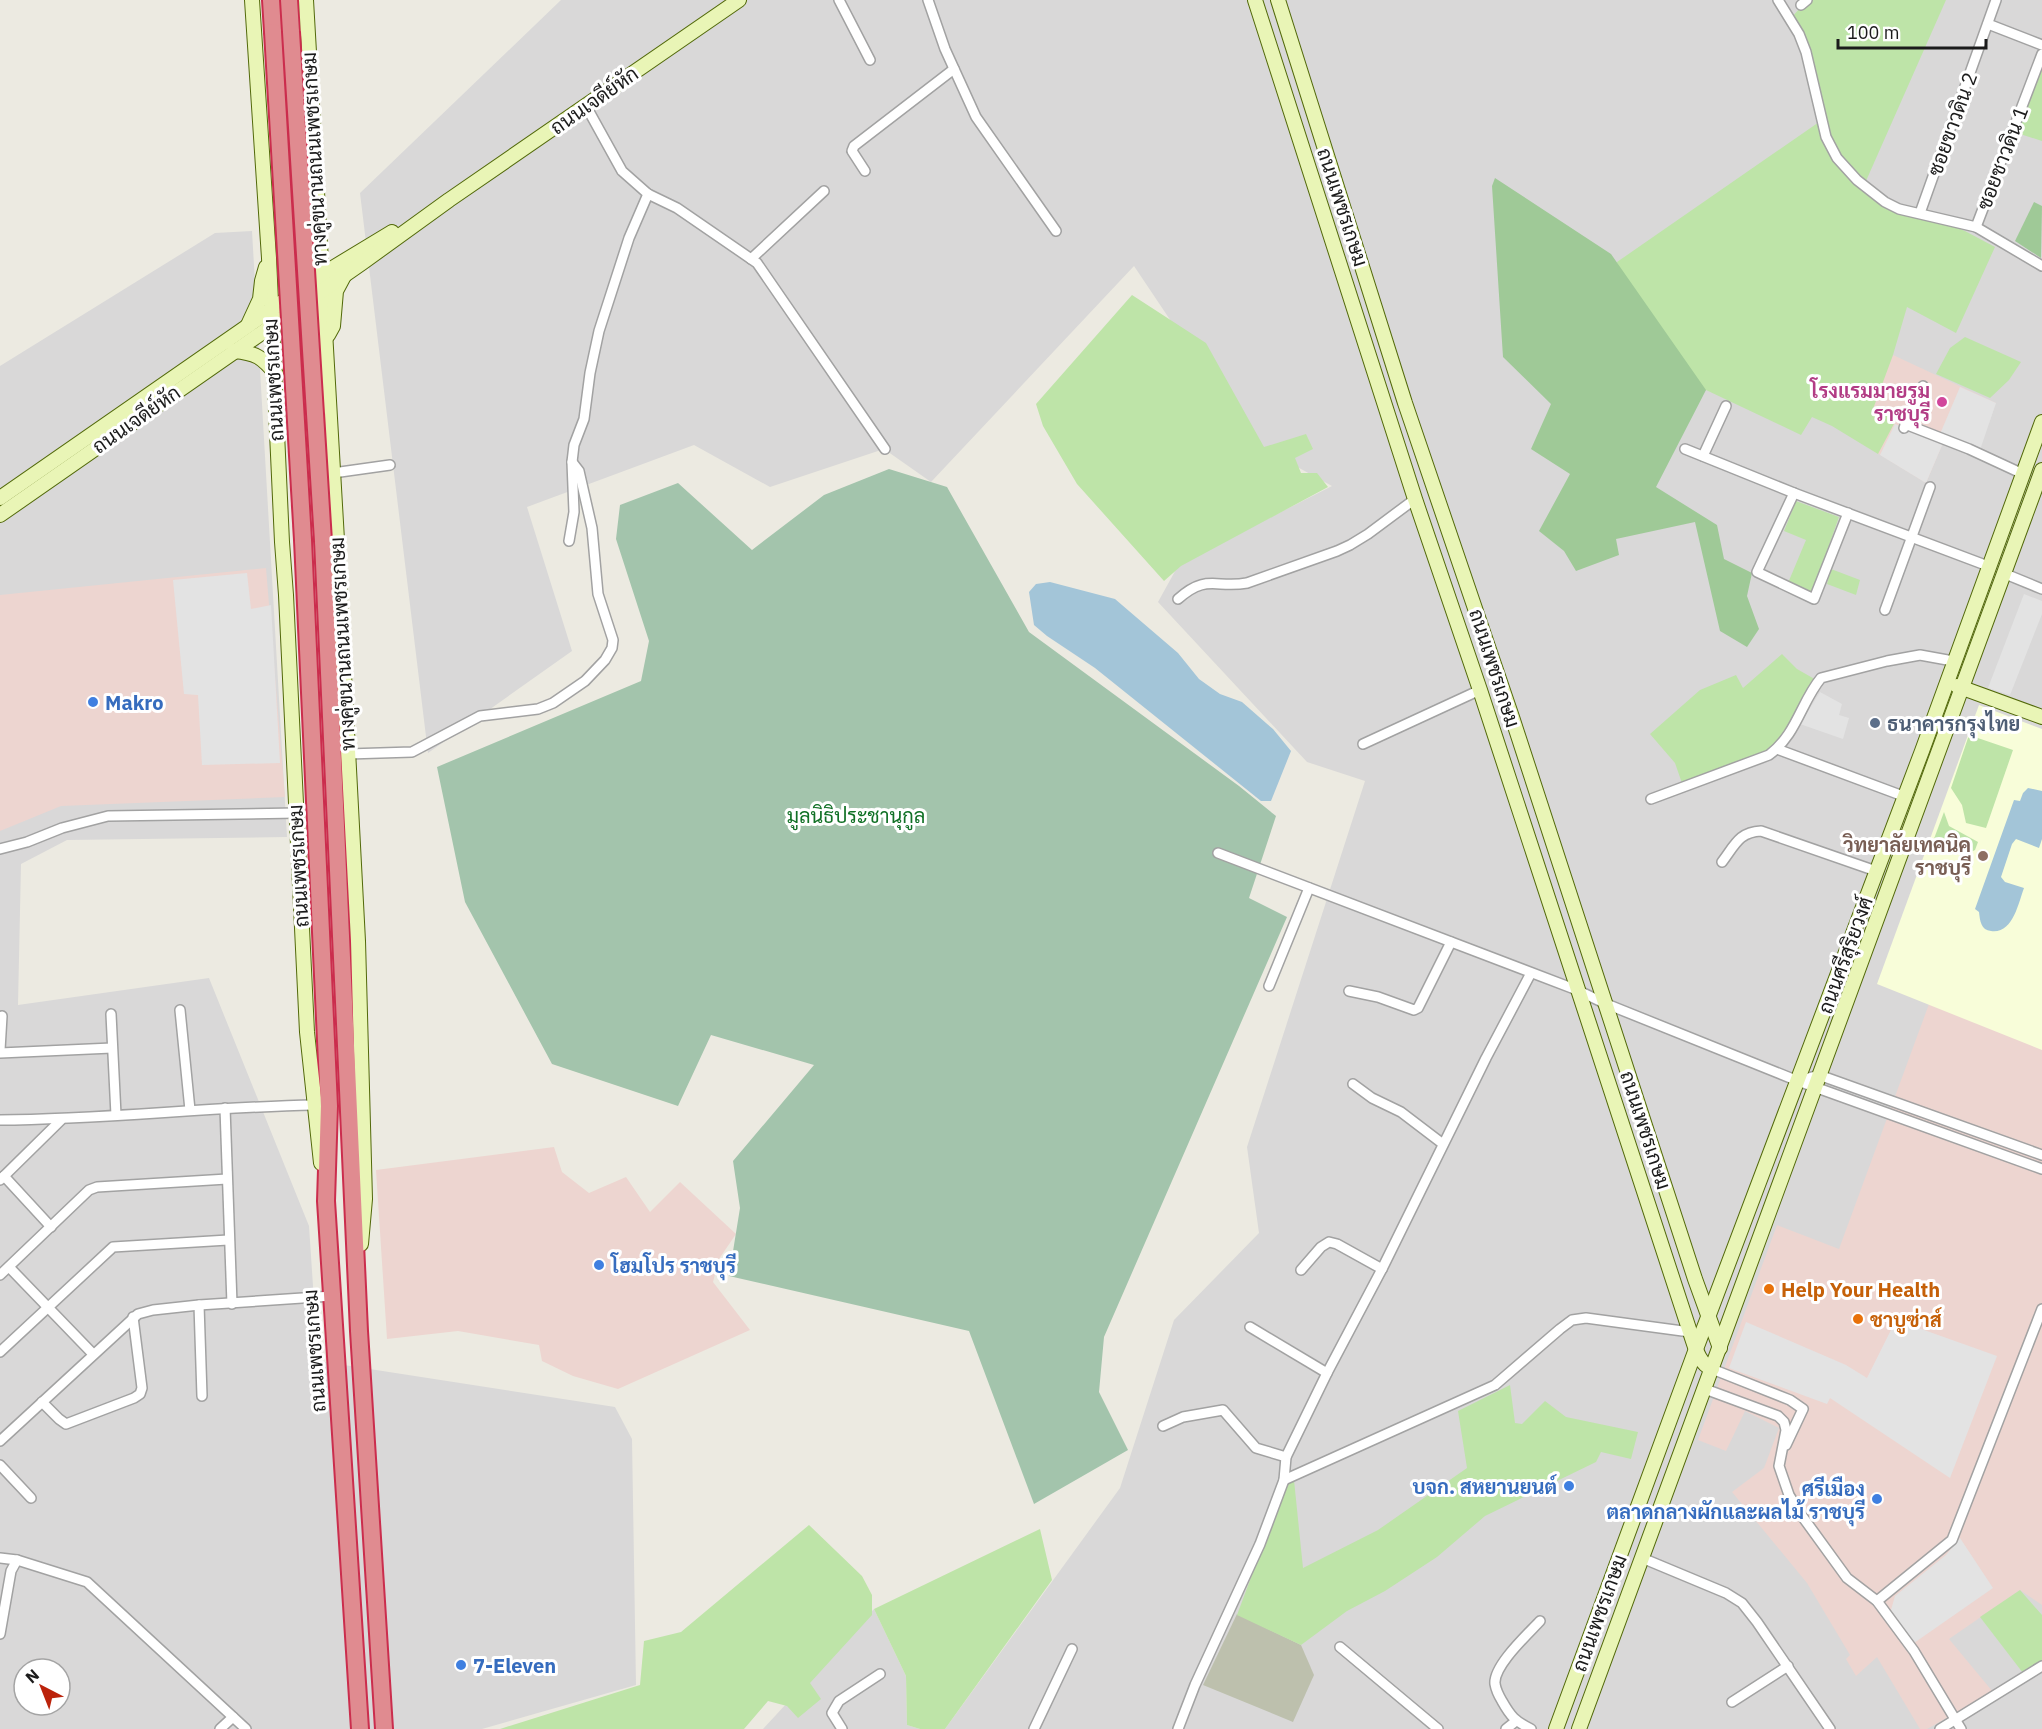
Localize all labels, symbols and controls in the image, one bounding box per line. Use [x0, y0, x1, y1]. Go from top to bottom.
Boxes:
scale bar [1838, 12, 1986, 50]
text: 100 m [1847, 21, 1899, 44]
street label: ทางคู่ขนานถนนเพชรเกษม [295, 51, 335, 267]
street label: ถนนเจดีย์หัก [544, 60, 644, 140]
street label: ซอยขาวดิน 2 [1921, 68, 1983, 180]
street label: ซอยชาวดิน 1 [1970, 102, 2034, 214]
street label: ถนนเพชรเกษม [1311, 144, 1375, 270]
street label: ถนนเพชรเกษม [256, 318, 290, 442]
place label: โรงแรมมายรูม ราชบุรี [1809, 377, 1930, 429]
street label: ถนนเจดีย์หัก [86, 379, 186, 459]
marker: โรงแรมมายรูม ราชบุรี [1935, 395, 1949, 409]
street label: ทางคู่ขนานถนนเพชรเกษม [323, 536, 363, 752]
street label: ถนนเพชรเกษม [1463, 605, 1527, 731]
place label: Makro [105, 689, 164, 716]
marker: Makro [86, 695, 100, 709]
place label: ธนาคารกรุงไทย [1887, 710, 2020, 739]
marker: ธนาคารกรุงไทย [1868, 716, 1882, 730]
park label: มูลนิธิประชานุกูล [787, 802, 925, 831]
street label: ถนนเพชรเกษม [281, 804, 315, 928]
place label: วิทยาลัยเทคนิค ราชบุรี [1843, 831, 1971, 883]
marker: วิทยาลัยเทคนิค ราชบุรี [1976, 849, 1990, 863]
street label: ถนนศรีสุริยวงศ์ [1811, 893, 1880, 1018]
street label: ถนนเพชรเกษม [1614, 1067, 1678, 1193]
place label: โฮมโปร ราชบุรี [610, 1252, 736, 1281]
marker: โฮมโปร ราชบุรี [592, 1258, 606, 1272]
place label: Help Your Health [1781, 1276, 1940, 1303]
marker: Help Your Health [1762, 1282, 1776, 1296]
street label: ถนนเพชรเกษม [296, 1289, 332, 1413]
place label: ชาบูซ่าส์ [1870, 1306, 1943, 1334]
marker: ชาบูซ่าส์ [1851, 1312, 1865, 1326]
place label: บจก. สหยานยนต์ [1413, 1473, 1558, 1500]
place label: ศรีเมือง ตลาดกลางผักและผลไม้ ราชบุรี [1607, 1475, 1865, 1527]
marker: บจก. สหยานยนต์ [1562, 1479, 1576, 1493]
marker: ศรีเมือง ตลาดกลางผักและผลไม้ ราชบุรี [1870, 1492, 1884, 1506]
street label: ถนนเพชรเกษม [1565, 1551, 1633, 1675]
place label: 7-Eleven [473, 1652, 556, 1679]
north arrow [12, 1657, 72, 1717]
marker: 7-Eleven [454, 1658, 468, 1672]
text: N [21, 1665, 43, 1687]

